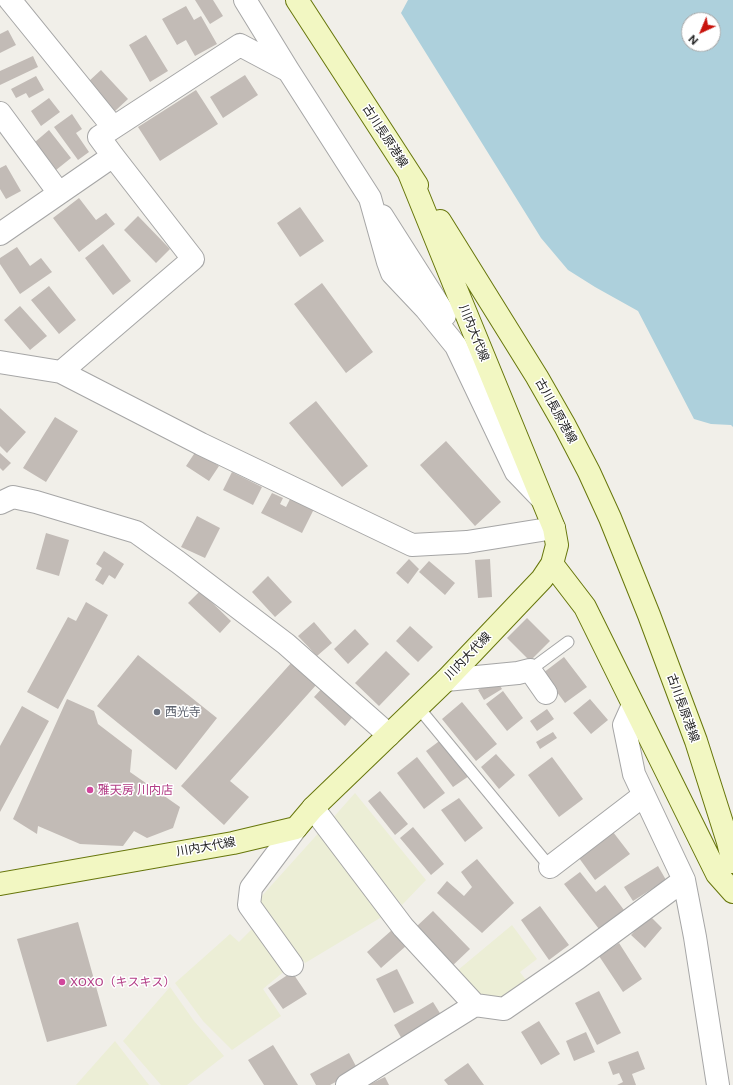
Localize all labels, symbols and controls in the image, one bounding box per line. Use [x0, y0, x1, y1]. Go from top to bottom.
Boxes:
north arrow [681, 12, 721, 52]
text: N [686, 33, 701, 47]
street label: 古川長原港線 [359, 102, 411, 170]
street label: 川内大代線 [456, 302, 492, 364]
street label: 古川長原港線 [532, 376, 580, 446]
street label: 川内大代線 [442, 629, 494, 683]
street label: 古川長原港線 [664, 672, 702, 744]
place label: 西光寺 [165, 705, 201, 719]
marker: 西光寺 [152, 707, 162, 717]
place label: 雅天房 川内店 [98, 783, 173, 797]
marker: 雅天房 川内店 [85, 785, 95, 795]
street label: 川内大代線 [175, 835, 237, 859]
place label: XOXO（キスキス） [70, 975, 176, 989]
marker: XOXO（キスキス） [57, 977, 67, 987]

